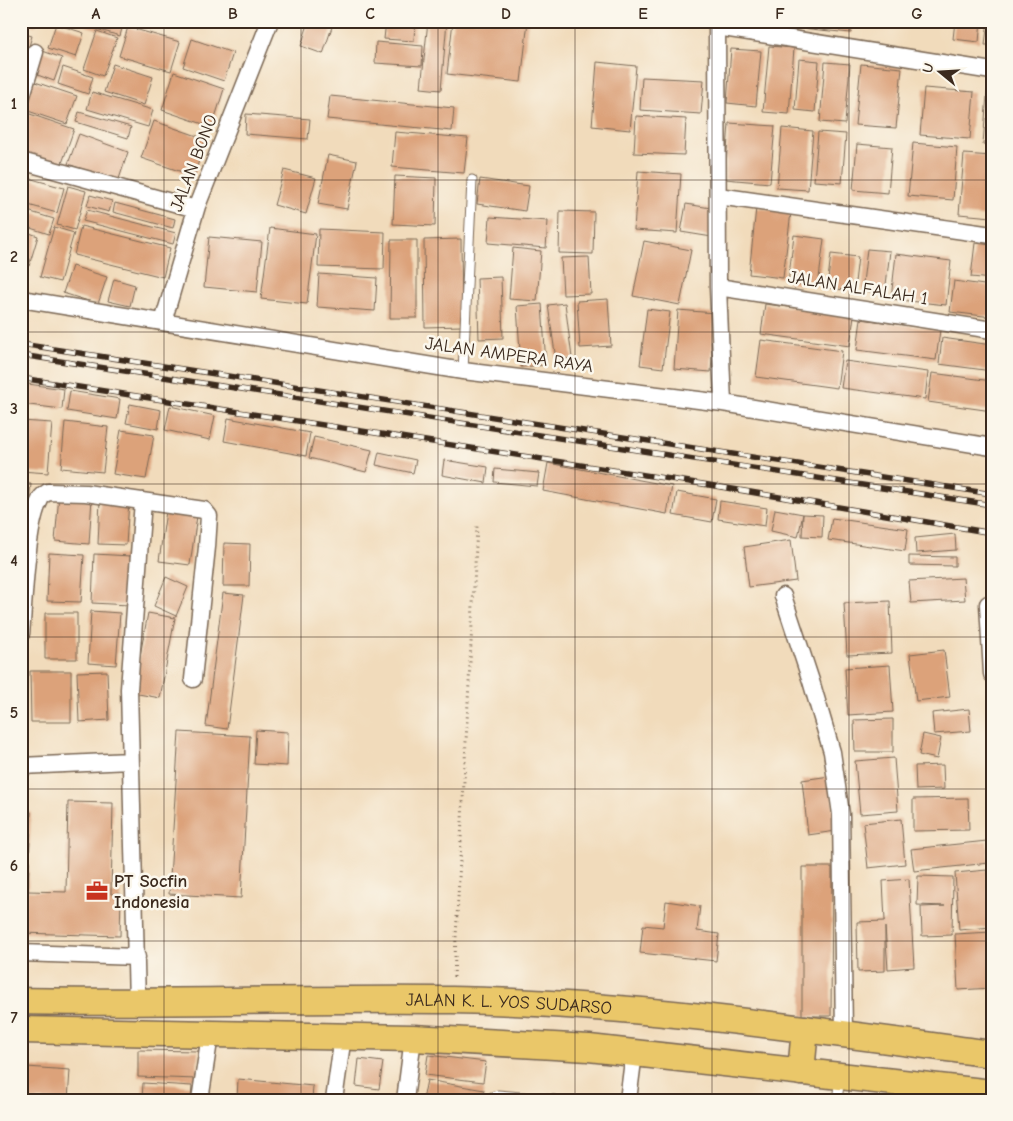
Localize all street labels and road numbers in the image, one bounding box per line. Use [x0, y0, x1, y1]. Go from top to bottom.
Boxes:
street label: JALAN BONO [166, 112, 222, 214]
street label: JALAN ALFALAH 1 [786, 267, 930, 309]
street label: JALAN AMPERA RAYA [424, 333, 594, 377]
street label: JALAN K. L. YOS SUDARSO [406, 989, 613, 1019]

